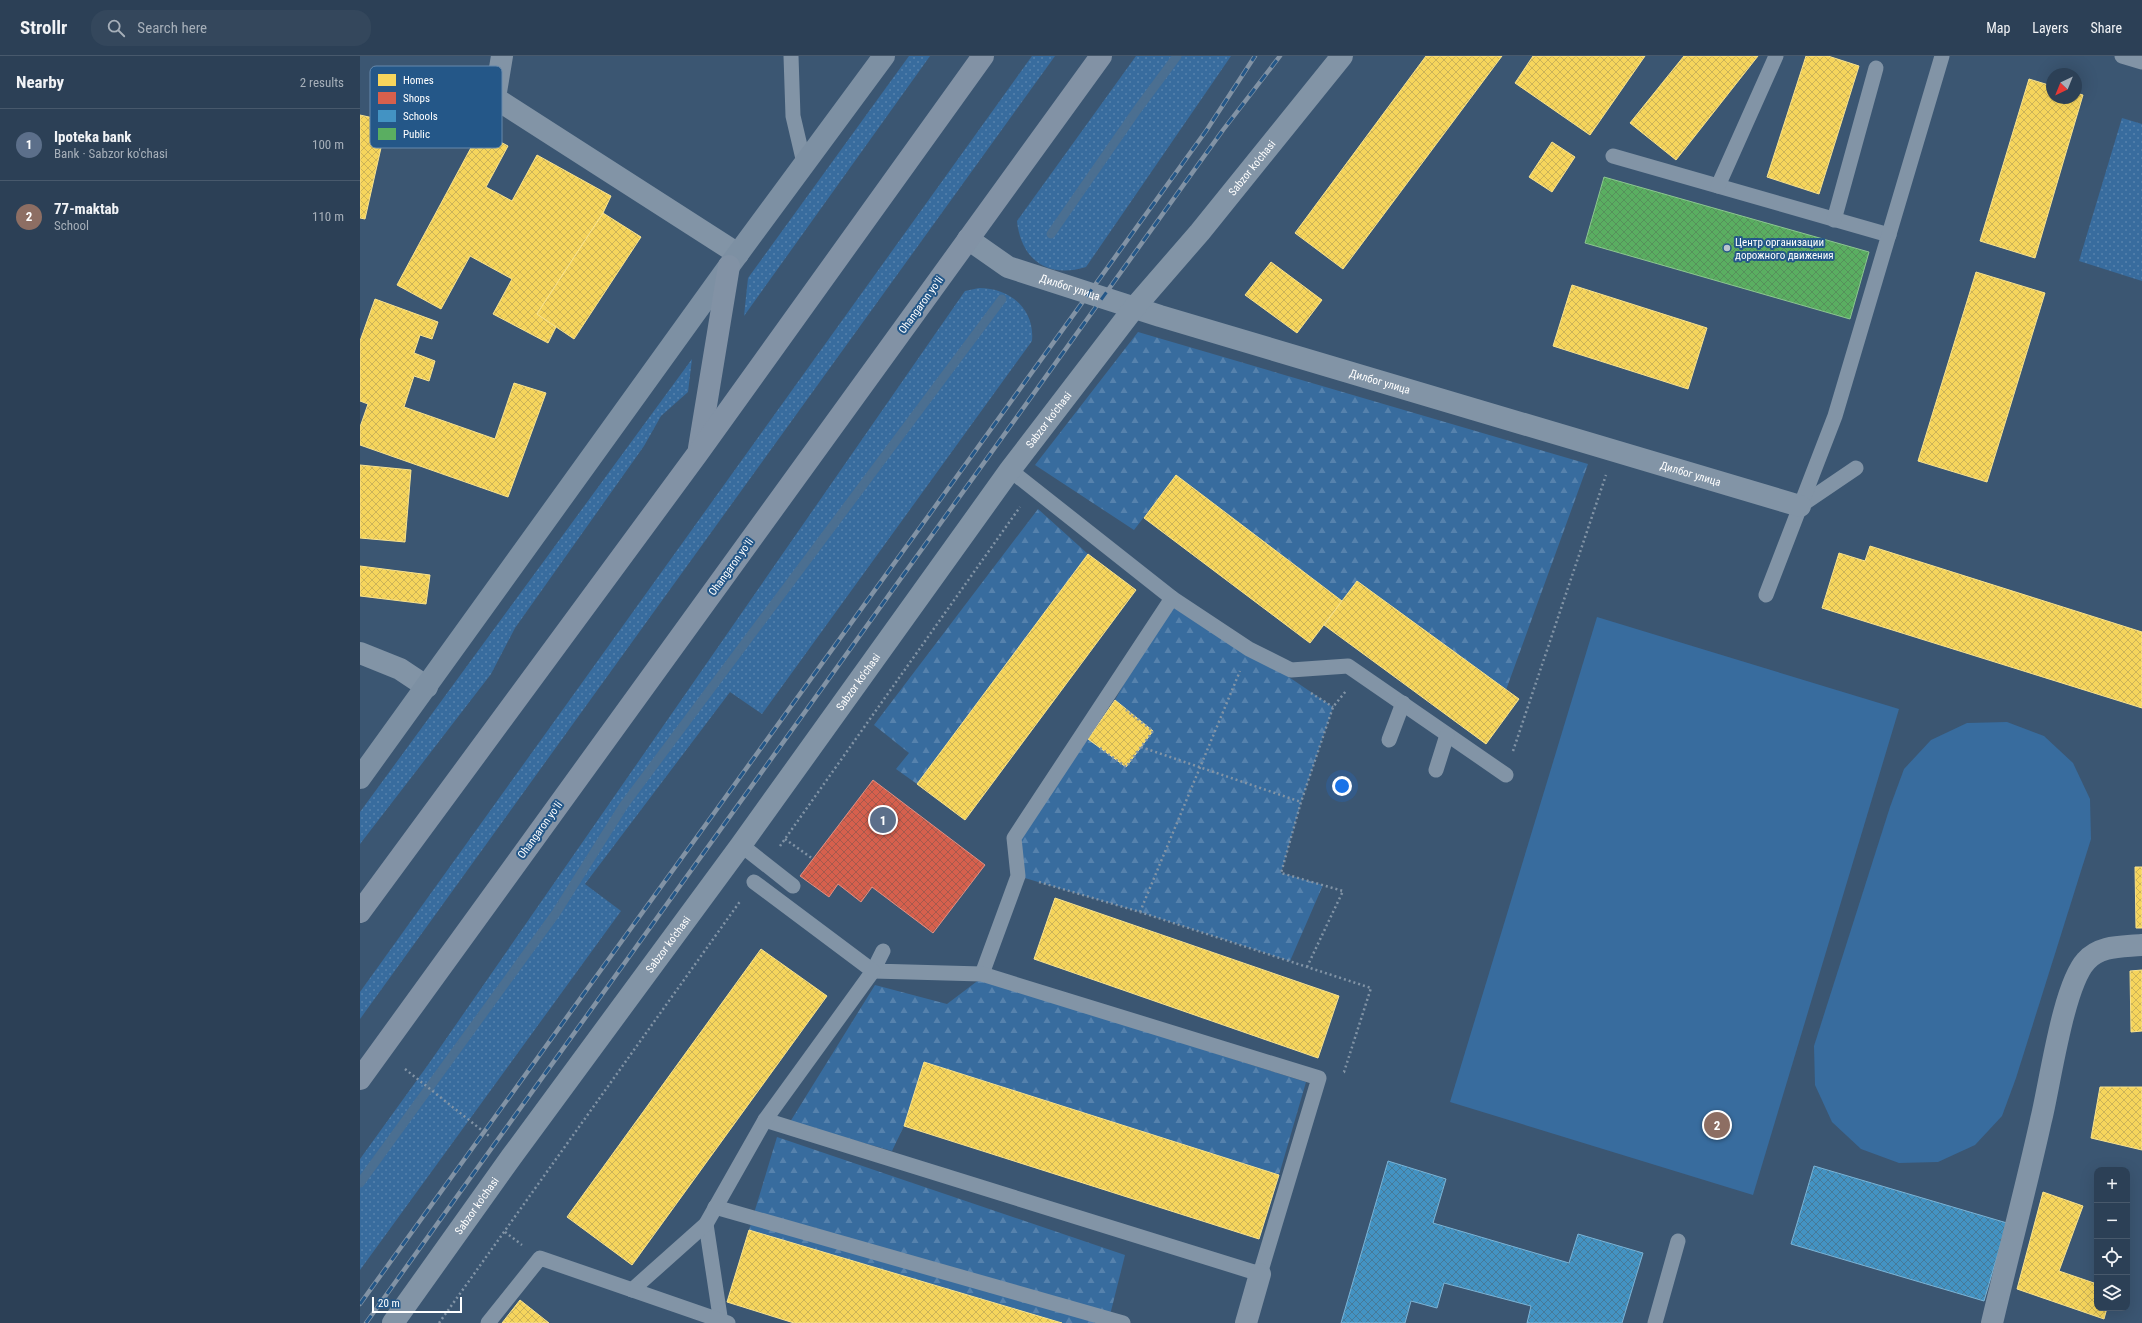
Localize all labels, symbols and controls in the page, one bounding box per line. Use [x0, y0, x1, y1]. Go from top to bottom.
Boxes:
search box [91, 10, 371, 46]
text: Strollr [20, 16, 67, 39]
icon: search [105, 17, 127, 39]
text: Search here [137, 19, 207, 37]
text: Map [1986, 20, 2010, 36]
text: Layers [2032, 20, 2069, 36]
text: Share [2091, 20, 2122, 36]
legend [370, 66, 502, 148]
north arrow [2046, 68, 2082, 104]
text: Nearby [16, 72, 64, 92]
text: Homes [403, 74, 434, 87]
text: 2 results [300, 75, 344, 90]
text: Shops [403, 92, 430, 105]
text: Schools [403, 110, 438, 123]
text: Ipoteka bank [54, 128, 131, 146]
text: Public [403, 128, 430, 141]
text: 1 [26, 137, 32, 152]
text: 100 m [312, 137, 344, 152]
street label: Sabzor ko'chasi [1226, 138, 1278, 198]
text: Bank · Sabzor ko'chasi [54, 146, 168, 161]
text: 77-maktab [54, 200, 119, 218]
text: 2 [26, 209, 32, 224]
text: 110 m [312, 209, 344, 224]
text: School [54, 218, 89, 233]
place label: Центр организации дорожного движения [1735, 236, 1834, 262]
marker: Центр организации дорожного движения [1722, 243, 1732, 253]
street label: Дилбог улица [1038, 271, 1102, 303]
street label: Ohangaron yoʻli [896, 274, 946, 336]
street label: Дилбог улица [1348, 366, 1412, 396]
street label: Sabzor ko'chasi [1023, 389, 1074, 450]
street label: Дилбог улица [1659, 458, 1722, 489]
street label: Ohangaron yoʻli [706, 536, 756, 598]
street label: Sabzor ko'chasi [833, 651, 883, 713]
your location [1332, 776, 1352, 796]
street label: Ohangaron yoʻli [515, 799, 565, 861]
pin: 1 [870, 805, 896, 835]
street label: Sabzor ko'chasi [643, 913, 693, 975]
pin: 2 [1704, 1110, 1730, 1140]
map controls [2094, 1167, 2130, 1311]
button: + [2094, 1167, 2130, 1203]
street label: Sabzor ko'chasi [452, 1175, 501, 1237]
button: − [2094, 1203, 2130, 1239]
button: locate [2094, 1239, 2130, 1275]
button: layers [2094, 1275, 2130, 1311]
scale bar [372, 1295, 462, 1314]
text: 20 m [378, 1297, 400, 1310]

